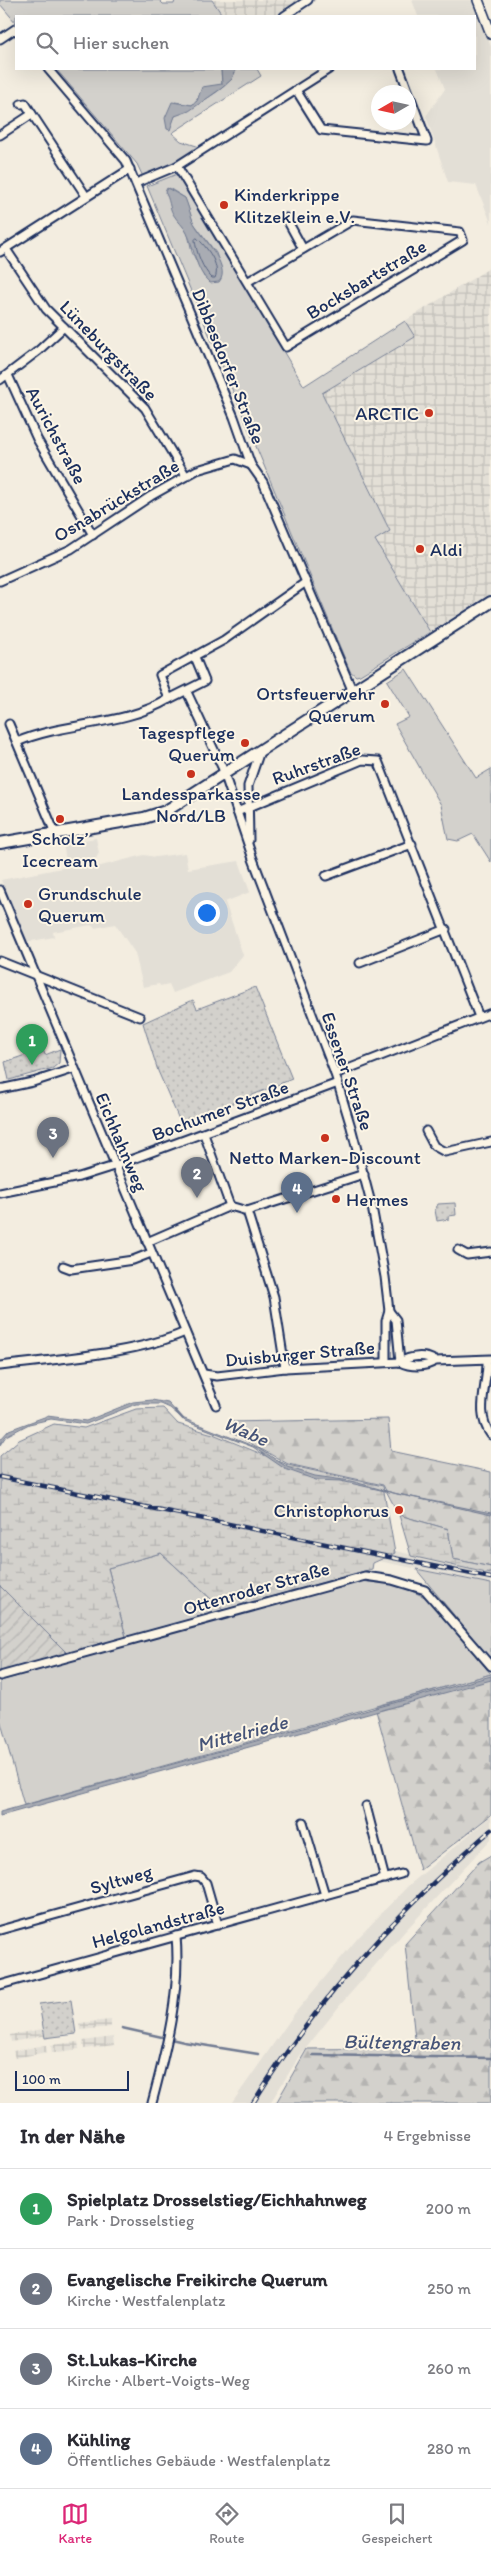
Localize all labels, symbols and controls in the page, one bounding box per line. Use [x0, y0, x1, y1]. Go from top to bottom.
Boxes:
search box [15, 15, 476, 70]
icon: search [33, 29, 61, 57]
text: Hier suchen [73, 31, 169, 54]
north arrow [371, 85, 416, 130]
place label: Kinderkrippe Klitzeklein e.V. [234, 183, 355, 228]
marker: Kinderkrippe Klitzeklein e.V. [218, 199, 230, 211]
street label: Bocksbartstraße [302, 234, 431, 324]
street label: Dibbesdorfer Straße [187, 285, 270, 447]
street label: Lüneburgstraße [55, 295, 162, 405]
street label: Aurichstraße [21, 382, 92, 488]
place label: ARCTIC [355, 402, 419, 425]
marker: ARCTIC [423, 407, 435, 419]
street label: Osnabrückstraße [49, 454, 183, 547]
place label: Aldi [430, 538, 463, 561]
marker: Aldi [414, 543, 426, 555]
place label: Ortsfeuerwehr Querum [256, 682, 376, 727]
marker: Ortsfeuerwehr Querum [379, 698, 391, 710]
place label: Tagespflege Querum [138, 721, 236, 766]
marker: Tagespflege Querum [239, 737, 251, 749]
street label: Ruhrstraße [269, 737, 364, 790]
marker: Landessparkasse Nord/LB [185, 768, 197, 780]
place label: Landessparkasse Nord/LB [122, 782, 260, 827]
marker: Scholz’ Icecream [54, 813, 66, 825]
place label: Scholz’ Icecream [22, 827, 98, 872]
place label: Grundschule Querum [38, 882, 142, 927]
marker: Grundschule Querum [22, 898, 34, 910]
your location [194, 900, 220, 926]
street label: Essener Straße [316, 1009, 379, 1134]
pin: 1 [16, 1024, 48, 1065]
street label: Bochumer Straße [149, 1075, 292, 1146]
street label: Eichhahnweg [90, 1089, 153, 1196]
pin: 3 [37, 1117, 69, 1158]
marker: Netto Marken-Discount [319, 1132, 331, 1144]
place label: Netto Marken-Discount [229, 1146, 421, 1169]
pin: 2 [181, 1157, 213, 1198]
pin: 4 [281, 1172, 313, 1213]
place label: Hermes [346, 1188, 409, 1211]
marker: Hermes [330, 1193, 342, 1205]
street label: Duisburger Straße [224, 1335, 376, 1371]
water label: Wabe [220, 1411, 274, 1452]
place label: Christophorus [274, 1499, 389, 1522]
marker: Christophorus [393, 1504, 405, 1516]
street label: Ottenroder Straße [180, 1557, 332, 1620]
water label: Mittelriede [194, 1709, 291, 1757]
street label: Syltweg [87, 1860, 155, 1899]
street label: Helgolandstraße [89, 1896, 227, 1953]
water label: Bültengraben [343, 2029, 461, 2055]
scale bar [15, 2068, 129, 2091]
text: 100 m [22, 2071, 61, 2088]
text: In der Nähe [20, 2123, 125, 2148]
text: 4 Ergebnisse [383, 2126, 471, 2145]
text: Spielplatz Drosselstieg/Eichhahnweg [67, 2188, 367, 2211]
text: 1 [32, 2199, 40, 2218]
text: 200 m [426, 2199, 471, 2218]
text: Park · Drosselstieg [67, 2211, 194, 2230]
text: Evangelische Freikirche Querum [67, 2268, 328, 2291]
text: 2 [32, 2279, 40, 2298]
text: 250 m [427, 2279, 471, 2298]
text: Kirche · Westfalenplatz [67, 2291, 225, 2310]
text: St.Lukas-Kirche [67, 2348, 197, 2371]
text: 3 [32, 2359, 40, 2378]
text: 260 m [427, 2359, 471, 2378]
text: Kirche · Albert-Voigts-Weg [67, 2371, 250, 2390]
text: Kühling [67, 2428, 130, 2451]
text: 4 [31, 2439, 41, 2458]
text: 280 m [427, 2439, 471, 2458]
text: Öffentliches Gebäude · Westfalenplatz [67, 2451, 330, 2470]
tab: Karte [59, 2500, 92, 2547]
tab: Route [209, 2500, 244, 2547]
tab: Gespeichert [361, 2500, 432, 2547]

